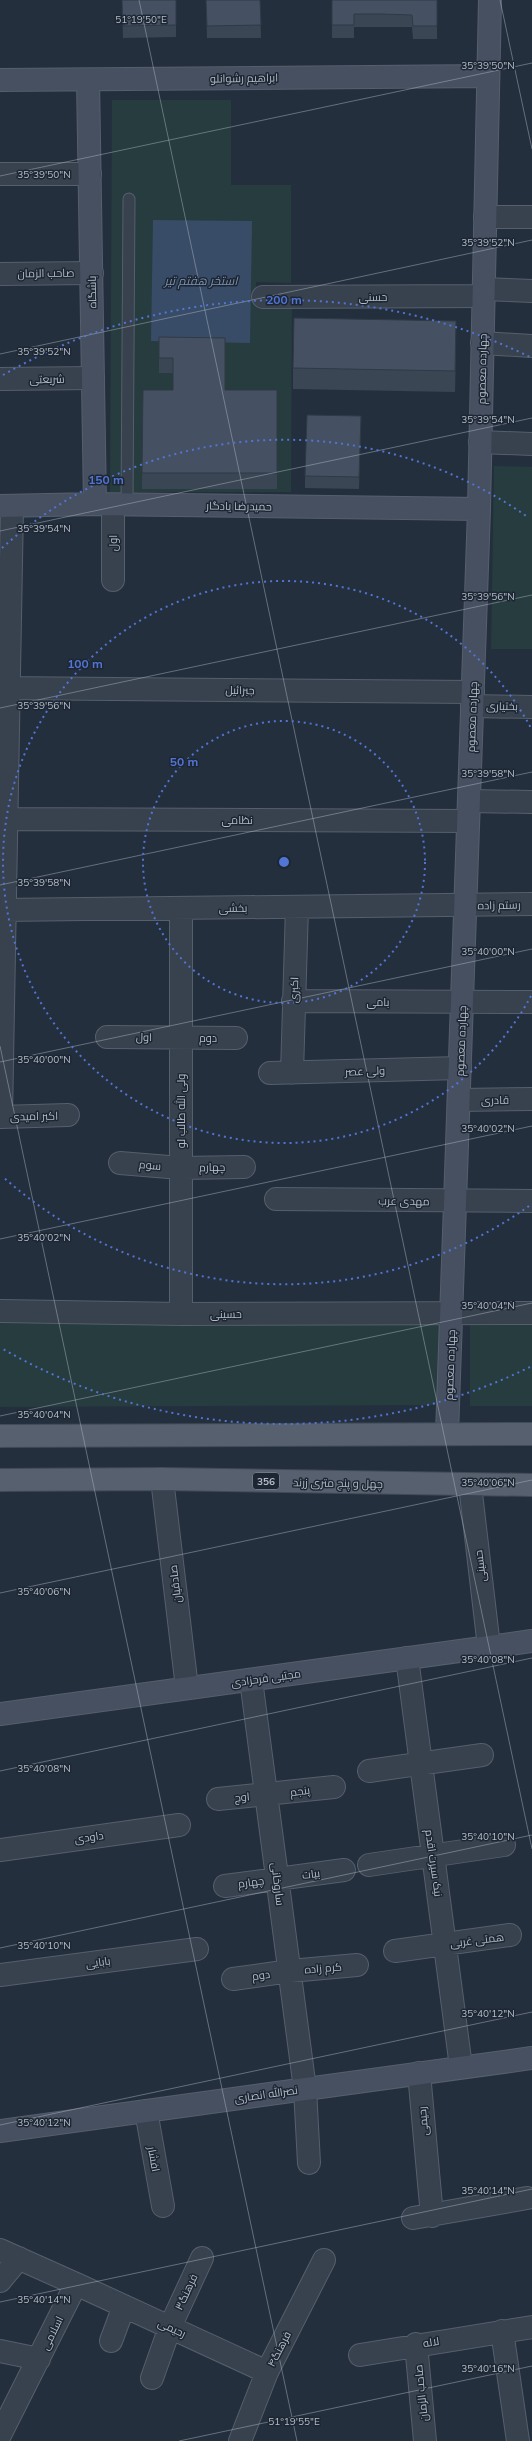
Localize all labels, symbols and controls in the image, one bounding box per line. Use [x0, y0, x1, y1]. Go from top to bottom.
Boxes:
text: 51°19'50"E [115, 13, 167, 26]
text: 35°39'50"N [461, 59, 515, 72]
street label: ابراهیم رشوانلو [210, 70, 278, 87]
text: 35°39'50"N [17, 168, 71, 181]
text: 35°39'52"N [461, 236, 515, 249]
street label: صاحب الزمان [17, 266, 75, 280]
water label: استخر هفتم تیر [163, 273, 239, 289]
street label: باشگاه [85, 275, 99, 308]
street label: حسنی [359, 290, 387, 304]
text: 200 m [266, 292, 302, 307]
street label: چهارده معصوم [474, 333, 491, 405]
text: 35°39'52"N [17, 345, 71, 358]
street label: شریعتی [29, 372, 65, 386]
text: 35°39'54"N [461, 413, 515, 426]
text: 150 m [88, 472, 124, 487]
street label: حمیدرضا یادگار [205, 498, 272, 514]
text: 35°39'54"N [17, 522, 71, 535]
street label: اول [106, 535, 120, 551]
text: 35°39'56"N [461, 590, 515, 603]
text: 100 m [67, 656, 103, 671]
street label: چهارده معصوم [464, 681, 481, 753]
street label: جبرائیل [225, 683, 255, 697]
text: 35°39'56"N [17, 699, 71, 712]
street label: بختیاری [486, 699, 518, 713]
text: 50 m [170, 754, 198, 769]
text: 35°39'58"N [461, 767, 515, 780]
street label: نظامی [221, 813, 253, 827]
centre of rings [277, 855, 291, 869]
text: 35°39'58"N [17, 876, 71, 889]
street label: رستم زاده [477, 898, 521, 913]
street label: بخشی [218, 901, 248, 915]
text: 35°40'00"N [461, 945, 515, 958]
street label: اکبری [287, 977, 301, 1003]
street label: بامی [367, 995, 390, 1009]
street label: چهارده معصوم [453, 1005, 470, 1077]
street label: اول [136, 1030, 152, 1044]
street label: دوم [199, 1031, 217, 1046]
text: 35°40'00"N [17, 1053, 71, 1066]
street label: ولی عصر [344, 1063, 385, 1079]
street label: ولی الله طالب لو [173, 1074, 188, 1148]
street label: قادری [481, 1093, 509, 1107]
street label: اکبر امیدی [10, 1109, 58, 1123]
text: 35°40'02"N [461, 1122, 515, 1135]
street label: سوم [138, 1157, 162, 1174]
street label: چهارم [199, 1160, 225, 1175]
street label: مهدی عرب [378, 1194, 430, 1208]
text: 35°40'02"N [17, 1231, 71, 1244]
text: 35°40'04"N [461, 1299, 515, 1312]
street label: حسینی [210, 1307, 242, 1321]
street label: چهارده معصوم [442, 1329, 459, 1401]
text: 35°40'04"N [17, 1408, 71, 1421]
road number: 356 [253, 1473, 279, 1489]
street label: چهل و پنج متری زرند [293, 1475, 383, 1492]
text: 35°40'06"N [461, 1476, 515, 1489]
street label: حسینی [471, 1549, 489, 1583]
street label: صادقیان [166, 1564, 184, 1604]
text: 35°40'06"N [17, 1585, 71, 1598]
text: 35°40'08"N [461, 1653, 515, 1666]
street label: مجتبی فرحزادی [230, 1666, 302, 1690]
text: 35°40'08"N [17, 1762, 71, 1775]
street label: پنجم [289, 1783, 311, 1800]
street label: اوج [234, 1789, 250, 1806]
street label: داودی [73, 1828, 105, 1846]
street label: نیک سیرت اقدم [421, 1829, 446, 1898]
text: 35°40'10"N [461, 1830, 515, 1843]
street label: ساروخانی [268, 1862, 288, 1906]
street label: بیات [301, 1866, 321, 1882]
street label: چهارم [237, 1873, 265, 1892]
street label: همتی غربی [449, 1930, 505, 1950]
text: 35°40'10"N [17, 1939, 71, 1952]
street label: بابایی [85, 1953, 111, 1971]
street label: کرم زاده [304, 1959, 343, 1978]
street label: دوم [251, 1967, 271, 1984]
text: 35°40'12"N [461, 2007, 515, 2020]
street label: نصرالله انصاری [233, 2082, 299, 2105]
street label: رحیمی [415, 2106, 431, 2136]
text: 35°40'12"N [17, 2116, 71, 2129]
street label: افشار [145, 2144, 163, 2173]
text: 35°40'14"N [461, 2184, 515, 2197]
street label: فرهنگ۳ [172, 2272, 200, 2312]
text: 35°40'14"N [17, 2293, 71, 2306]
street label: اسلامی [38, 2314, 66, 2352]
street label: رحیمی [156, 2315, 188, 2341]
street label: فرهنگ۴ [264, 2329, 294, 2369]
street label: لاله [422, 2334, 440, 2350]
text: 35°40'16"N [461, 2362, 515, 2375]
street label: صاحب الزمان [411, 2364, 431, 2422]
text: 51°19'55"E [268, 2415, 320, 2428]

